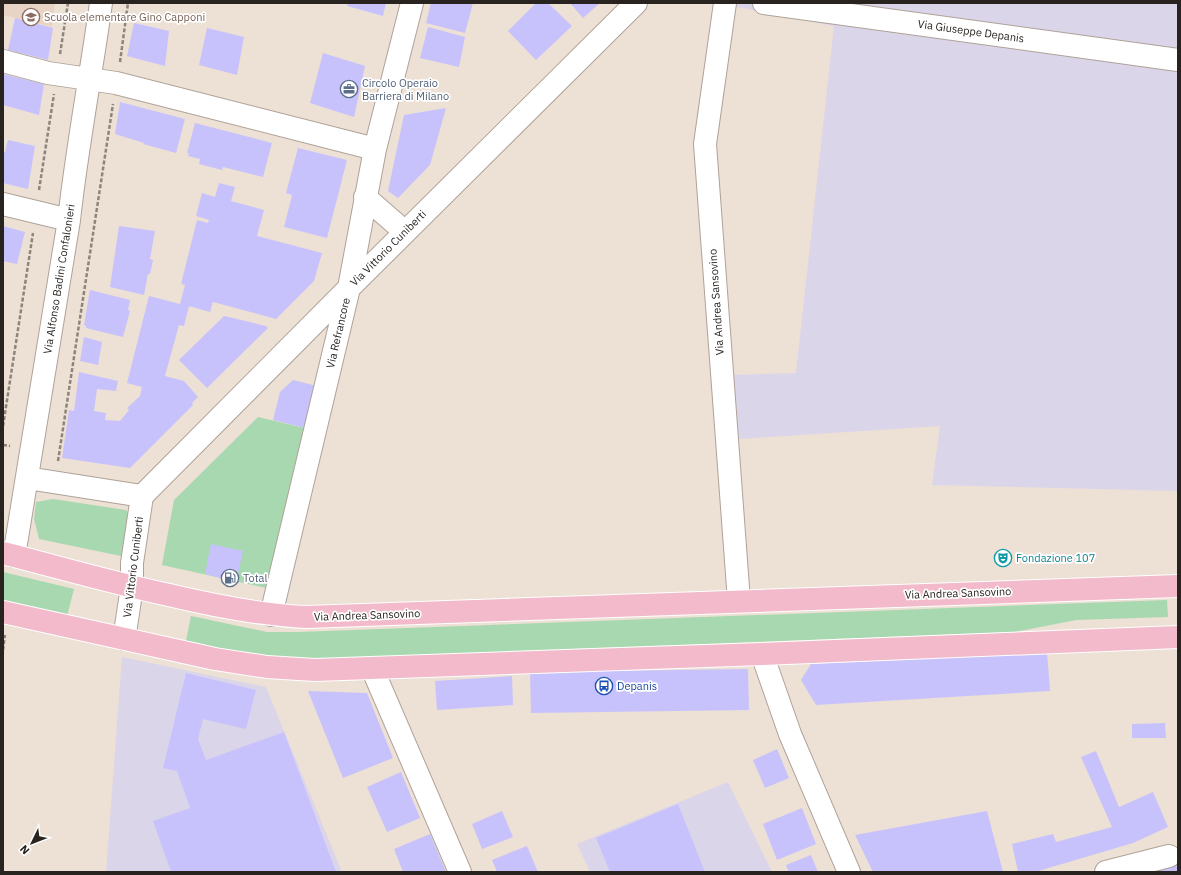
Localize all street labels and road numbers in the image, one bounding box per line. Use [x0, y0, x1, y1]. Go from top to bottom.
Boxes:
street label: Via Giuseppe Depanis [917, 17, 1025, 45]
street label: Via Alfonso Badini Confalonieri [40, 203, 78, 355]
street label: Via Vittorio Cuniberti [347, 207, 429, 289]
street label: Via Andrea Sansovino [705, 248, 727, 356]
street label: Via Refrancore [323, 296, 353, 370]
street label: Via Vittorio Cuniberti [120, 516, 146, 618]
street label: Via Andrea Sansovino [904, 584, 1012, 602]
street label: Via Andrea Sansovino [313, 606, 421, 624]

